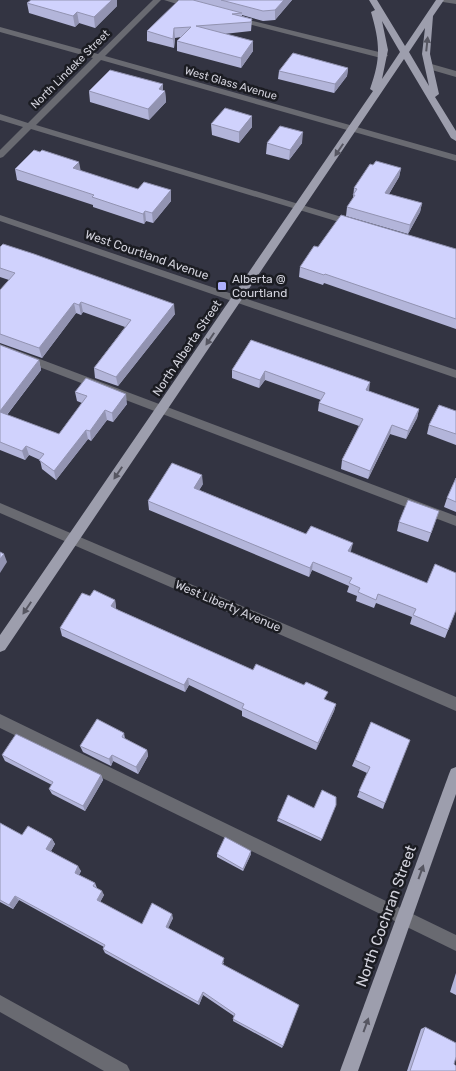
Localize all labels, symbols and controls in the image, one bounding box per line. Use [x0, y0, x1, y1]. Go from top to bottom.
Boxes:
street label: North Lindeke Street [28, 27, 113, 111]
one-way arrow [424, 36, 432, 52]
street label: West Glass Avenue [183, 64, 279, 103]
one-way arrow [334, 143, 343, 157]
street label: West Courtland Avenue [83, 227, 211, 283]
place label: Alberta @ Courtland [232, 272, 287, 300]
marker: Alberta @ Courtland [216, 280, 228, 292]
street label: North Alberta Street [150, 297, 224, 399]
one-way arrow [205, 332, 215, 346]
one-way arrow [114, 467, 123, 480]
street label: West Liberty Avenue [173, 577, 283, 635]
one-way arrow [22, 601, 32, 614]
street label: North Cochran Street [352, 843, 420, 989]
one-way arrow [418, 865, 425, 880]
one-way arrow [362, 1017, 370, 1032]

